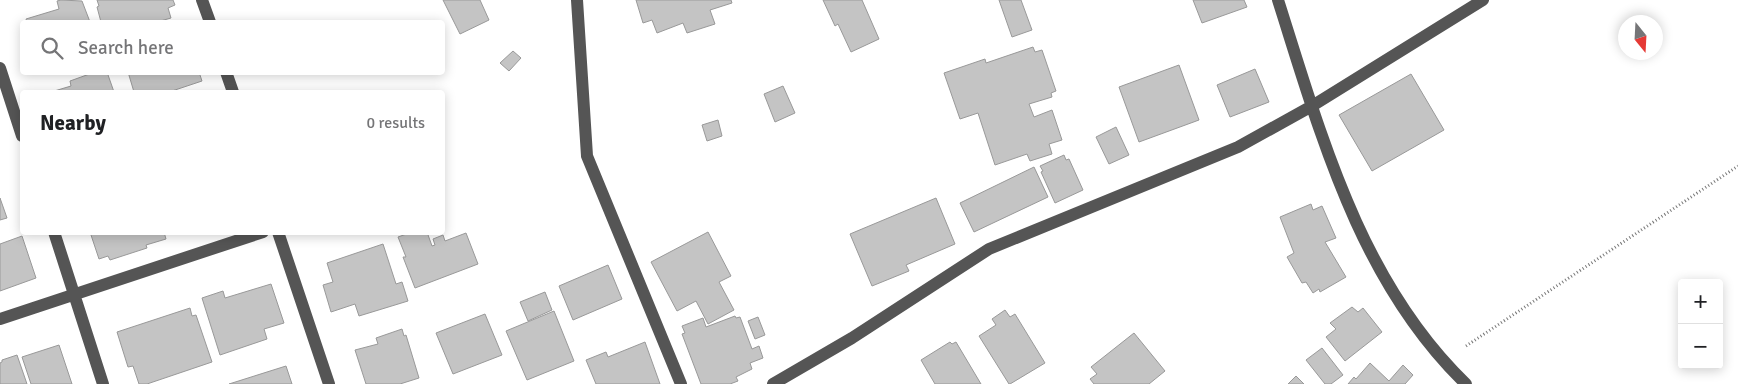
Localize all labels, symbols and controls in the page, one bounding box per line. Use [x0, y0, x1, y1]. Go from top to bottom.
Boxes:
north arrow [1618, 15, 1663, 60]
search box [20, 20, 445, 75]
icon: search [38, 34, 66, 62]
text: Search here [78, 36, 174, 60]
text: Nearby [40, 110, 106, 136]
text: 0 results [366, 113, 425, 133]
map controls [1678, 279, 1723, 369]
button: + [1678, 279, 1723, 324]
button: − [1678, 324, 1723, 369]

